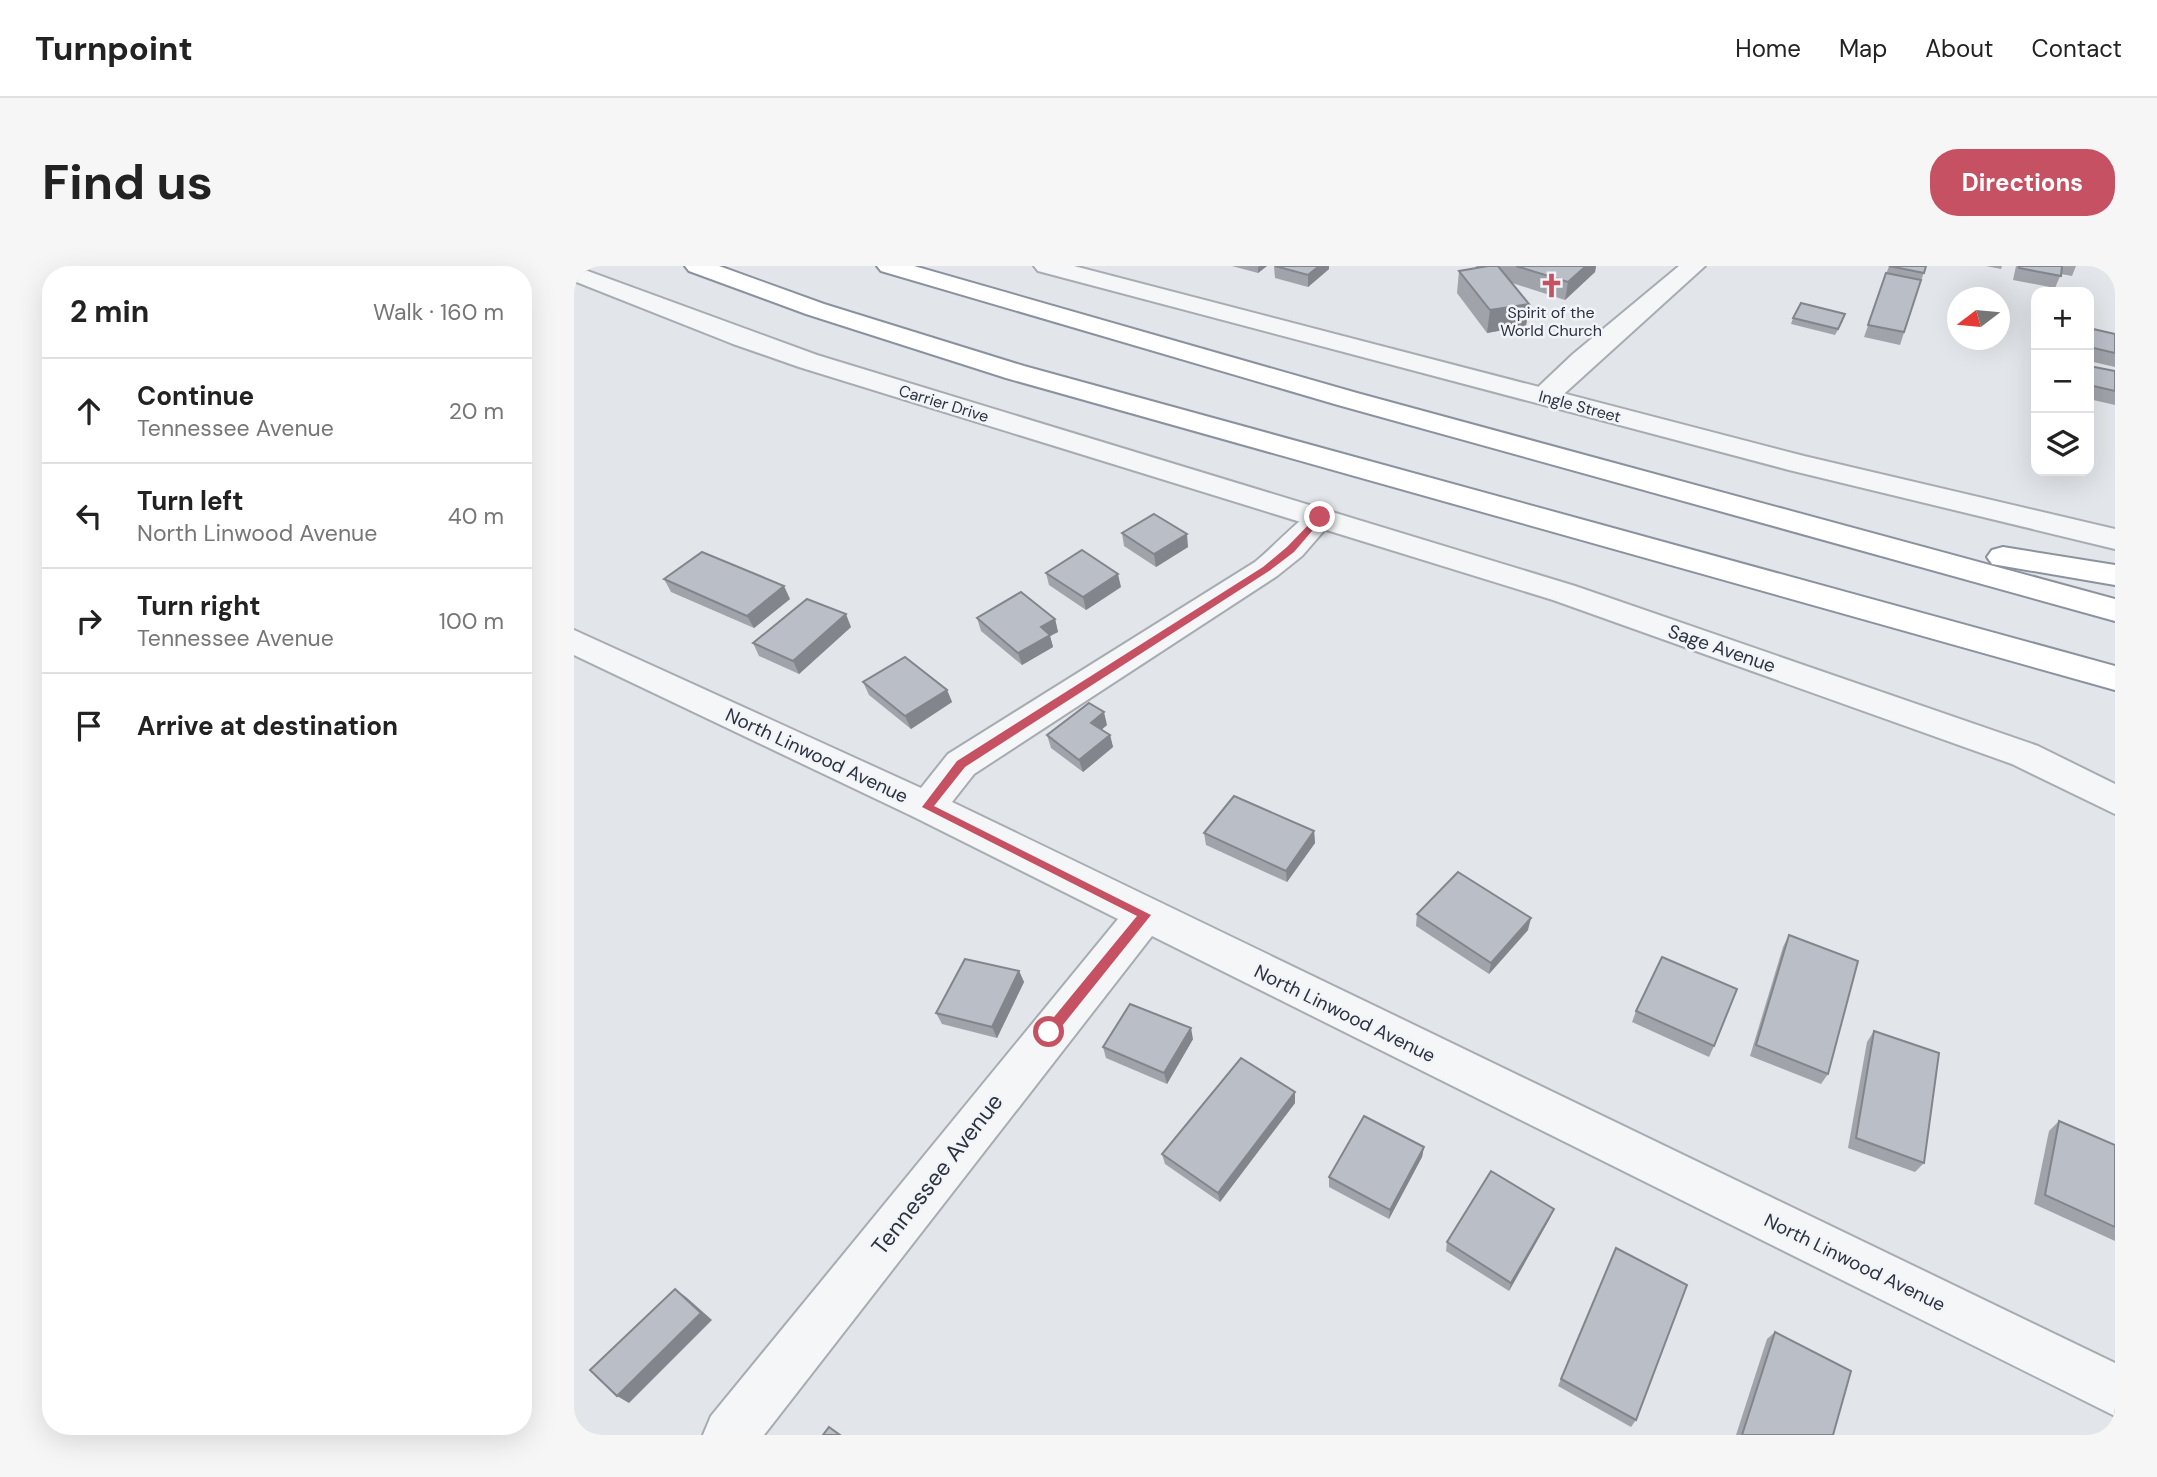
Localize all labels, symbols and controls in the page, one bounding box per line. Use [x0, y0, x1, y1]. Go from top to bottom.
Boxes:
text: Turnpoint [35, 27, 193, 70]
text: Home [1735, 33, 1801, 64]
text: Map [1839, 33, 1887, 64]
text: About [1925, 33, 1994, 64]
text: Contact [2032, 33, 2122, 64]
button: Directions [1930, 149, 2115, 216]
text: Find us [42, 150, 213, 214]
church icon: Spirit of the World Church [1537, 272, 1565, 300]
north arrow [1947, 287, 2010, 350]
map controls [2031, 287, 2094, 476]
button: + [2031, 287, 2094, 350]
text: 2 min [70, 292, 149, 331]
text: Walk · 160 m [373, 297, 504, 327]
place label: Spirit of the World Church [1500, 302, 1602, 341]
button: − [2031, 350, 2094, 413]
text: Continue [137, 379, 254, 413]
street label: Carrier Drive [896, 380, 991, 427]
street label: Ingle Street [1537, 385, 1623, 428]
icon: ahead [70, 392, 108, 430]
text: 20 m [449, 396, 504, 426]
text: Tennessee Avenue [137, 413, 334, 443]
button: layers [2031, 413, 2094, 476]
text: Turn left [137, 484, 244, 518]
icon: left [70, 497, 108, 535]
text: 40 m [448, 501, 504, 531]
route end [1304, 501, 1335, 532]
text: North Linwood Avenue [137, 518, 377, 548]
text: Turn right [137, 589, 261, 623]
icon: right [70, 602, 108, 640]
text: 100 m [439, 606, 504, 636]
street label: Sage Avenue [1665, 618, 1779, 679]
text: Tennessee Avenue [137, 623, 334, 653]
street label: North Linwood Avenue [722, 702, 912, 809]
icon: arrive [70, 707, 108, 745]
text: Arrive at destination [137, 709, 398, 743]
street label: North Linwood Avenue [1250, 959, 1439, 1068]
route start [1033, 1016, 1064, 1047]
street label: Tennessee Avenue [865, 1087, 1009, 1261]
street label: North Linwood Avenue [1760, 1208, 1949, 1317]

